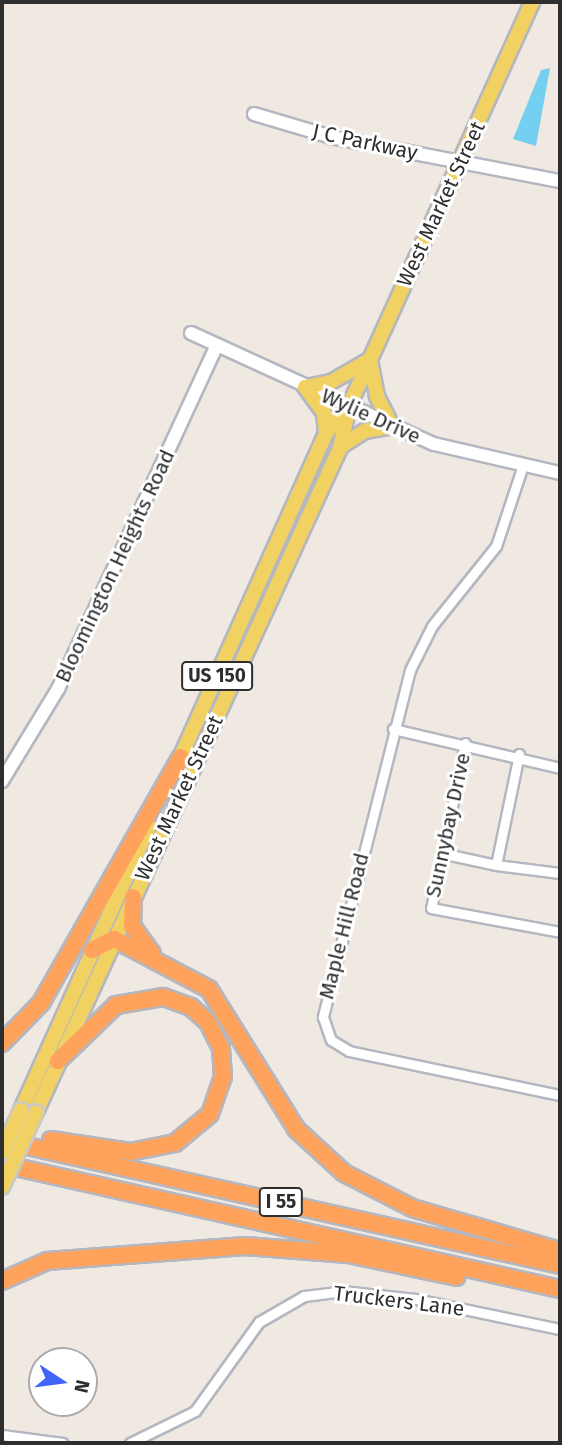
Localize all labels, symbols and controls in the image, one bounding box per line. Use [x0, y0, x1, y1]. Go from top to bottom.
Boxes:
street label: West Market Street [392, 117, 490, 291]
street label: J C Parkway [310, 119, 420, 165]
street label: Wylie Drive [317, 383, 425, 449]
street label: Bloomington Heights Road [50, 446, 180, 686]
road number: US 150 [180, 660, 254, 692]
street label: West Market Street [130, 711, 228, 885]
street label: Sunnybay Drive [420, 750, 476, 900]
street label: Maple Hill Road [314, 850, 374, 1002]
road number: I 55 [258, 1186, 304, 1218]
street label: Truckers Lane [332, 1281, 466, 1321]
north arrow [28, 1347, 98, 1417]
text: N [69, 1378, 95, 1395]

